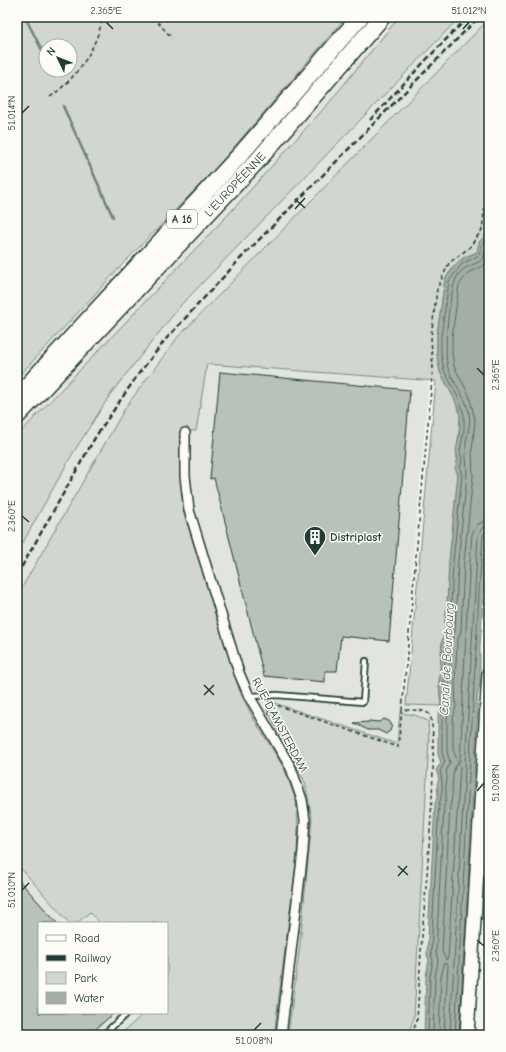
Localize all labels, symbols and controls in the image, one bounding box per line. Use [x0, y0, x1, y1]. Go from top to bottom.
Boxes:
text: 2.365°E [90, 5, 122, 17]
text: 51.012°N [451, 5, 487, 17]
north arrow [38, 38, 78, 78]
text: N [44, 44, 58, 59]
text: 51.014°N [6, 96, 18, 130]
street label: L'EUROPÉENNE [201, 149, 269, 220]
road number: A 16 [167, 210, 197, 228]
text: 2.365°E [490, 359, 502, 391]
text: 2.360°E [6, 500, 18, 532]
building icon: Distriplast [302, 524, 328, 557]
place label: Distriplast [330, 530, 382, 544]
water label: Canal de Bourbourg [436, 602, 457, 716]
street label: RUE D'AMSTERDAM [249, 675, 311, 775]
text: 51.008°N [490, 764, 502, 802]
text: 51.010°N [6, 872, 18, 908]
legend [38, 922, 168, 1014]
text: 2.360°E [490, 930, 502, 962]
text: Road [74, 931, 100, 945]
text: Railway [74, 951, 112, 965]
text: Park [74, 971, 97, 985]
text: Water [74, 991, 104, 1005]
text: 51.008°N [235, 1035, 273, 1047]

